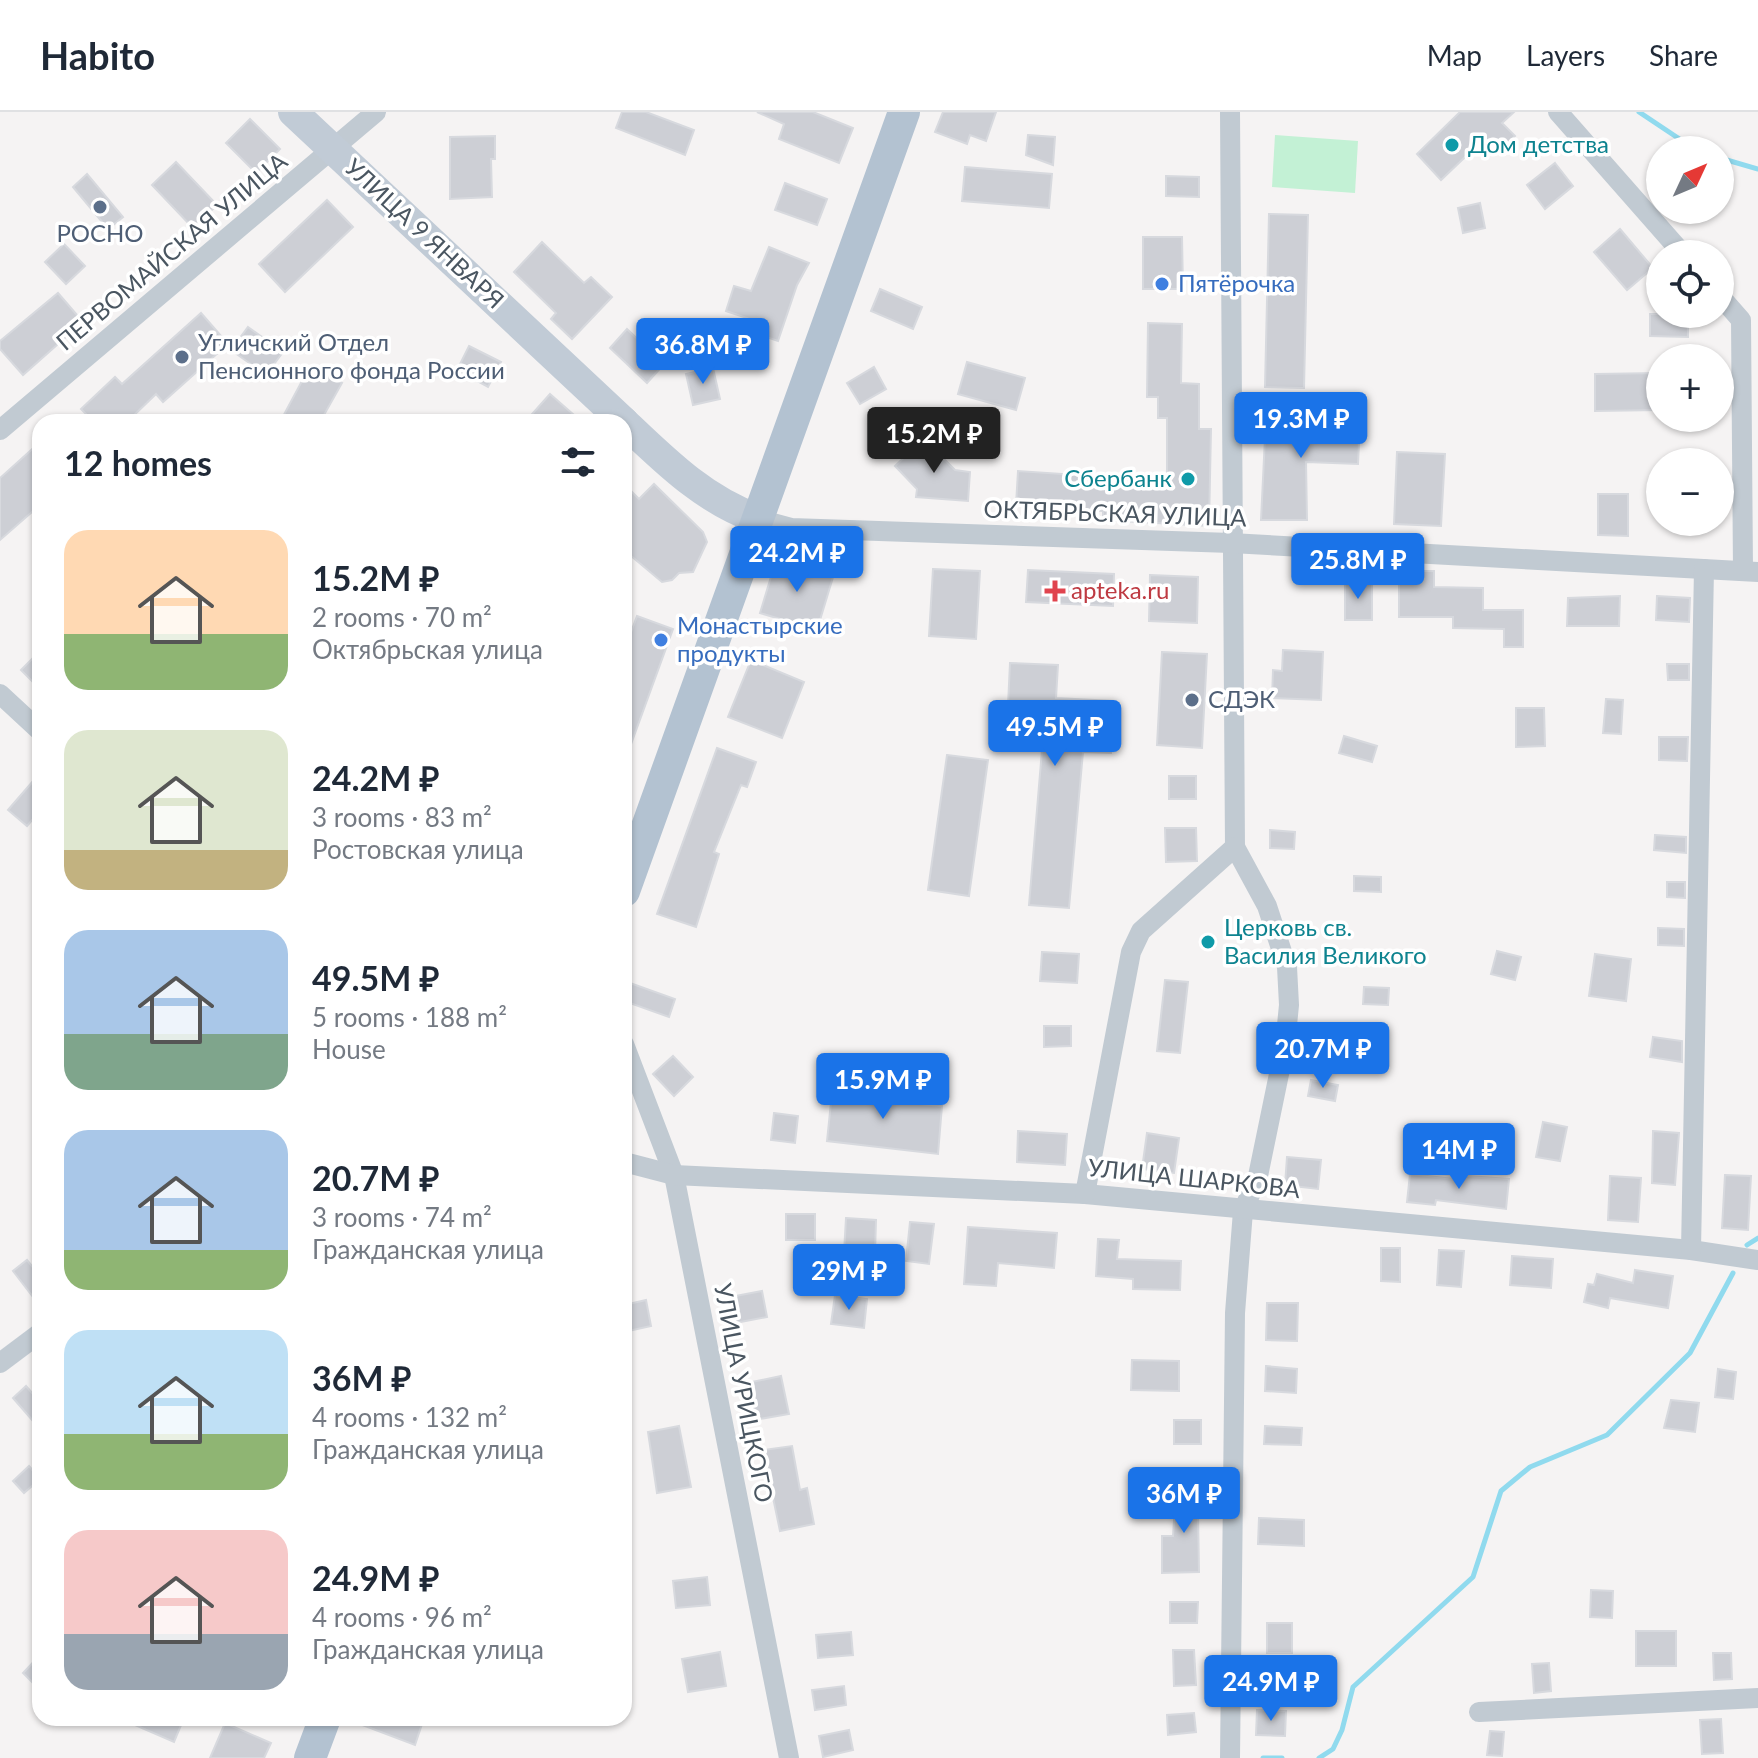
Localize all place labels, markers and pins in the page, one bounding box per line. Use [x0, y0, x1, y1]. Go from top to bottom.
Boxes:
place label: Дом детства [1468, 129, 1609, 158]
marker: Дом детства [1443, 136, 1461, 154]
marker: РОСНО [91, 198, 109, 216]
place label: РОСНО [56, 218, 144, 247]
place label: Пятёрочка [1178, 268, 1295, 297]
marker: Пятёрочка [1153, 275, 1171, 293]
pin: 36.8M ₽ [629, 318, 777, 386]
place label: Угличский Отдел Пенсионного фонда России [198, 327, 505, 384]
marker: Угличский Отдел Пенсионного фонда России [173, 348, 191, 366]
pin: 19.3M ₽ [1227, 392, 1375, 460]
pin: 15.2M ₽ [860, 407, 1008, 475]
place label: Сбербанк [1064, 463, 1173, 492]
marker: Сбербанк [1179, 470, 1197, 488]
pin: 24.2M ₽ [723, 526, 871, 594]
pin: 25.8M ₽ [1284, 533, 1432, 601]
place label: apteka.ru [1071, 575, 1169, 604]
marker: apteka.ru [1046, 582, 1064, 600]
place label: Монастырские продукты [677, 610, 843, 667]
marker: Монастырские продукты [652, 631, 670, 649]
place label: СДЭК [1208, 684, 1275, 713]
marker: СДЭК [1183, 691, 1201, 709]
pin: 49.5M ₽ [981, 700, 1129, 768]
place label: Церковь св. Василия Великого [1224, 912, 1427, 969]
marker: Церковь св. Василия Великого [1199, 933, 1217, 951]
pin: 20.7M ₽ [1249, 1022, 1397, 1090]
pin: 15.9M ₽ [809, 1053, 957, 1121]
pin: 14M ₽ [1403, 1123, 1515, 1191]
pin: 29M ₽ [793, 1244, 905, 1312]
pin: 36M ₽ [1128, 1467, 1240, 1535]
pin: 24.9M ₽ [1197, 1655, 1345, 1723]

